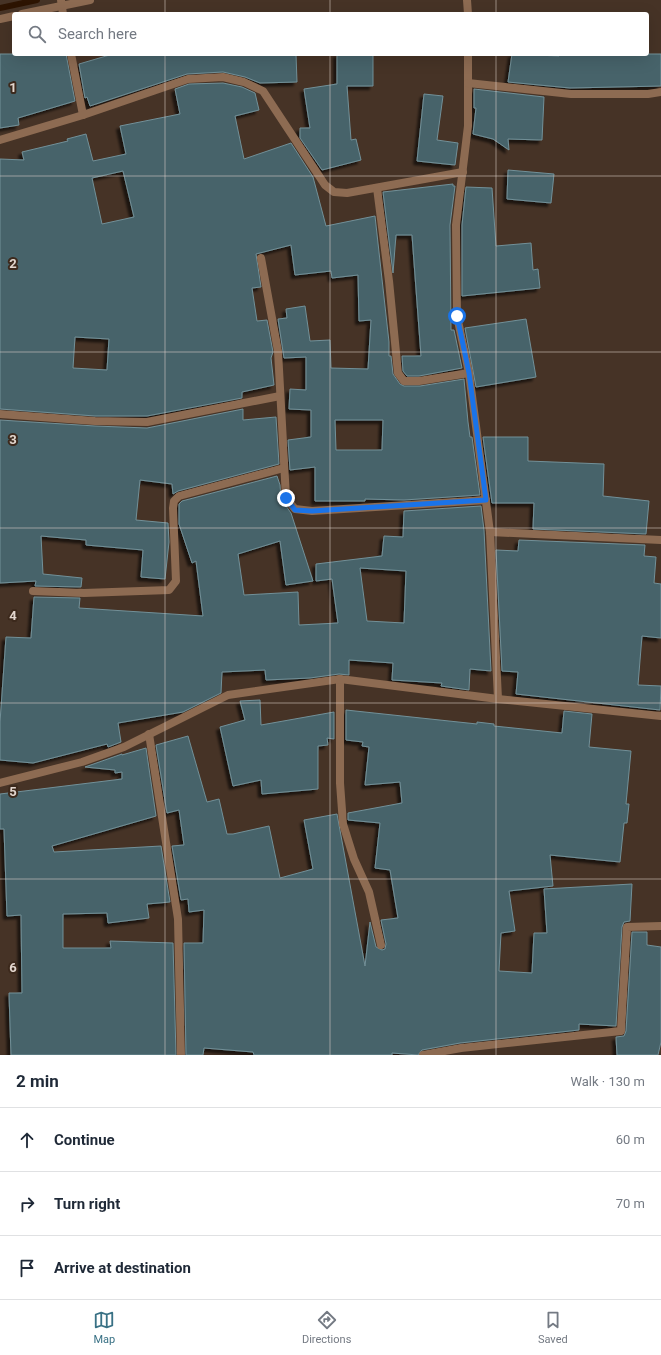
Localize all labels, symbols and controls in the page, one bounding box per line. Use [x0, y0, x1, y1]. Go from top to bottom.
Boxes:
search box [12, 12, 649, 56]
icon: search [26, 23, 48, 45]
text: Search here [58, 25, 137, 43]
text: 1 [9, 80, 17, 95]
text: 2 [9, 256, 17, 271]
route start [448, 307, 466, 325]
text: 3 [9, 432, 17, 447]
route end [277, 489, 295, 507]
text: 4 [9, 608, 17, 623]
text: 5 [9, 784, 17, 799]
text: 6 [9, 960, 17, 975]
text: 2 min [16, 1071, 59, 1091]
text: Walk · 130 m [570, 1074, 645, 1089]
icon: ahead [16, 1129, 38, 1151]
text: Continue [54, 1131, 115, 1149]
text: 60 m [616, 1132, 645, 1147]
icon: right [16, 1193, 38, 1215]
text: Turn right [54, 1195, 120, 1213]
text: 70 m [616, 1196, 645, 1211]
icon: arrive [16, 1257, 38, 1279]
text: Arrive at destination [54, 1259, 191, 1277]
tab: Map [93, 1309, 115, 1346]
tab: Directions [302, 1309, 351, 1346]
tab: Saved [538, 1309, 568, 1346]

